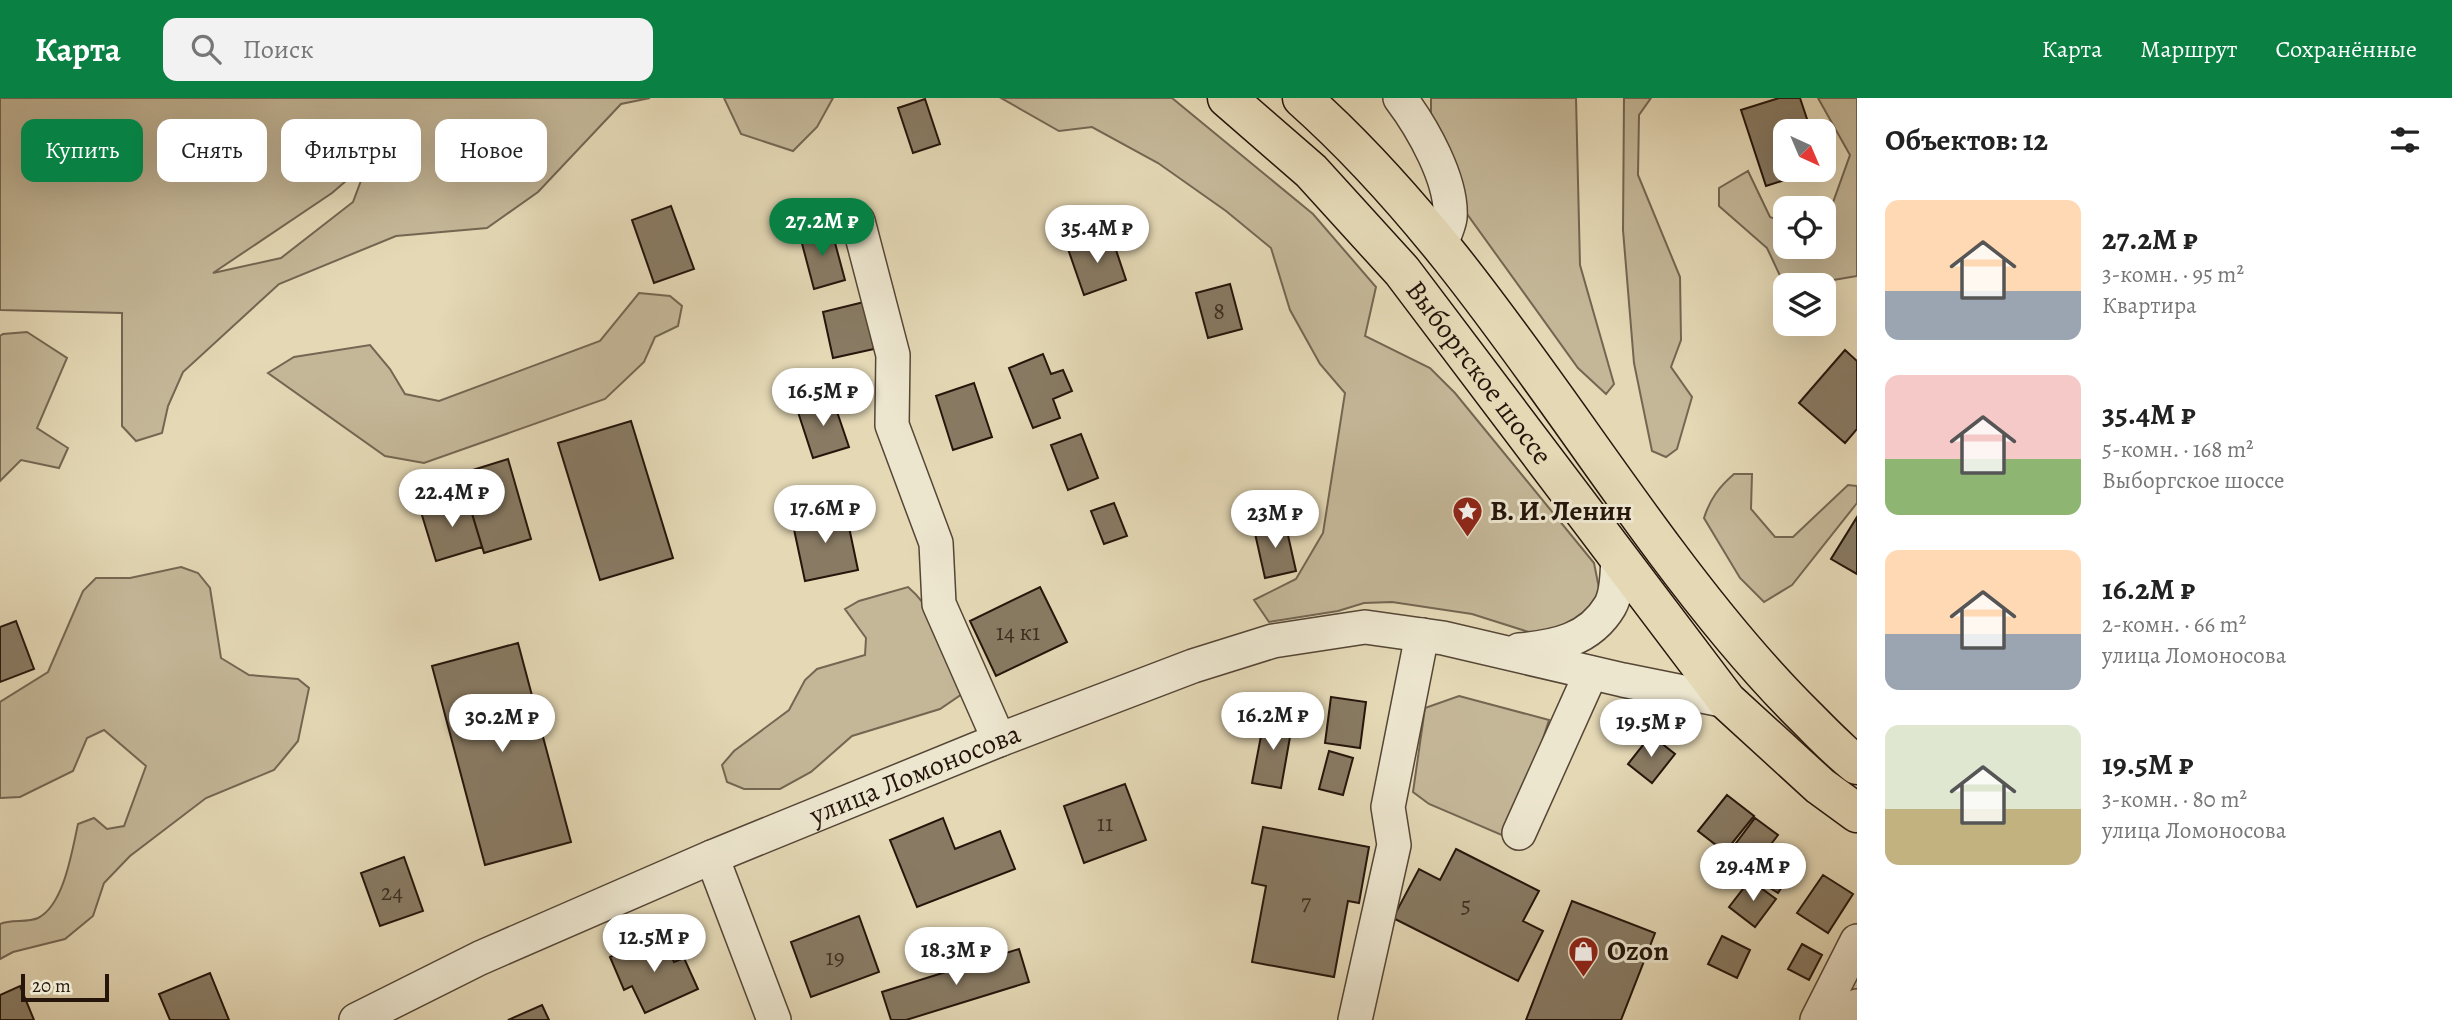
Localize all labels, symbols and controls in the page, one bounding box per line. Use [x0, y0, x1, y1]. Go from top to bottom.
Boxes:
search box [163, 18, 653, 81]
text: Карта [35, 27, 121, 72]
icon: search [187, 30, 225, 68]
text: Поиск [243, 32, 314, 67]
text: Карта [2042, 33, 2102, 65]
text: Маршрут [2140, 33, 2238, 65]
text: Сохранённые [2276, 33, 2417, 65]
chip: Купить [21, 119, 143, 182]
chip: Снять [157, 119, 267, 182]
chip: Фильтры [281, 119, 421, 182]
chip: Новое [435, 119, 547, 182]
north arrow [1773, 119, 1836, 182]
map controls [1773, 119, 1836, 336]
text: Объектов: 12 [1885, 120, 2048, 160]
icon: filters [2386, 121, 2424, 159]
button: locate [1773, 196, 1836, 259]
pin: 27.2M ₽ [757, 198, 887, 258]
text: 27.2M ₽ [785, 205, 859, 236]
pin: 35.4M ₽ [1032, 206, 1162, 265]
text: 35.4M ₽ [1061, 212, 1133, 243]
text: 27.2M ₽ [2102, 219, 2198, 259]
icon: home [1941, 228, 2025, 312]
text: 3-комн. · 95 m² [2102, 259, 2244, 290]
street label: Выборгское шоссе [1397, 273, 1561, 473]
button: layers [1773, 273, 1836, 336]
text: Квартира [2102, 290, 2197, 321]
house number: 8 [1213, 295, 1225, 327]
pin: 16.5M ₽ [758, 368, 888, 428]
text: 16.5M ₽ [788, 375, 858, 406]
text: 35.4M ₽ [2102, 394, 2196, 434]
icon: home [1941, 403, 2025, 487]
text: 5-комн. · 168 m² [2102, 434, 2254, 465]
text: Выборгское шоссе [2102, 465, 2285, 496]
pin: 22.4M ₽ [387, 470, 517, 529]
text: 22.4M ₽ [415, 476, 489, 507]
pin: 17.6M ₽ [760, 486, 890, 545]
pin: 23M ₽ [1226, 490, 1324, 550]
text: 17.6M ₽ [790, 492, 860, 523]
place label: В. И. Ленин [1490, 492, 1632, 530]
place icon: В. И. Ленин [1450, 494, 1484, 538]
text: 23M ₽ [1247, 497, 1303, 528]
text: 16.2M ₽ [2102, 569, 2195, 609]
icon: home [1941, 578, 2025, 662]
text: 2-комн. · 66 m² [2102, 609, 2246, 640]
house number: 14 к1 [996, 616, 1040, 648]
text: улица Ломоносова [2102, 640, 2286, 671]
pin: 16.2M ₽ [1208, 692, 1338, 752]
pin: 30.2M ₽ [437, 694, 567, 754]
text: 16.2M ₽ [1237, 699, 1309, 730]
pin: 19.5M ₽ [1586, 700, 1716, 759]
text: 30.2M ₽ [465, 701, 539, 732]
text: 19.5M ₽ [1616, 706, 1686, 737]
street label: улица Ломоносова [803, 715, 1026, 835]
text: 19.5M ₽ [2102, 744, 2193, 784]
icon: home [1941, 753, 2025, 837]
text: 3-комн. · 80 m² [2102, 784, 2247, 815]
house number: 11 [1097, 807, 1113, 839]
text: улица Ломоносова [2102, 815, 2286, 846]
pin: 29.4M ₽ [1688, 844, 1818, 903]
text: 29.4M ₽ [1716, 850, 1790, 881]
house number: 24 [381, 876, 403, 908]
house number: 7 [1301, 886, 1312, 918]
house number: 5 [1461, 889, 1471, 921]
pin: 12.5M ₽ [589, 914, 719, 974]
text: 12.5M ₽ [619, 921, 689, 952]
pin: 18.3M ₽ [891, 928, 1021, 987]
place label: Ozon [1607, 932, 1669, 970]
text: 18.3M ₽ [921, 934, 991, 965]
shop icon: Ozon [1567, 934, 1601, 978]
house number: 19 [825, 941, 845, 973]
scale bar [21, 971, 108, 1003]
text: 20 m [32, 973, 71, 999]

